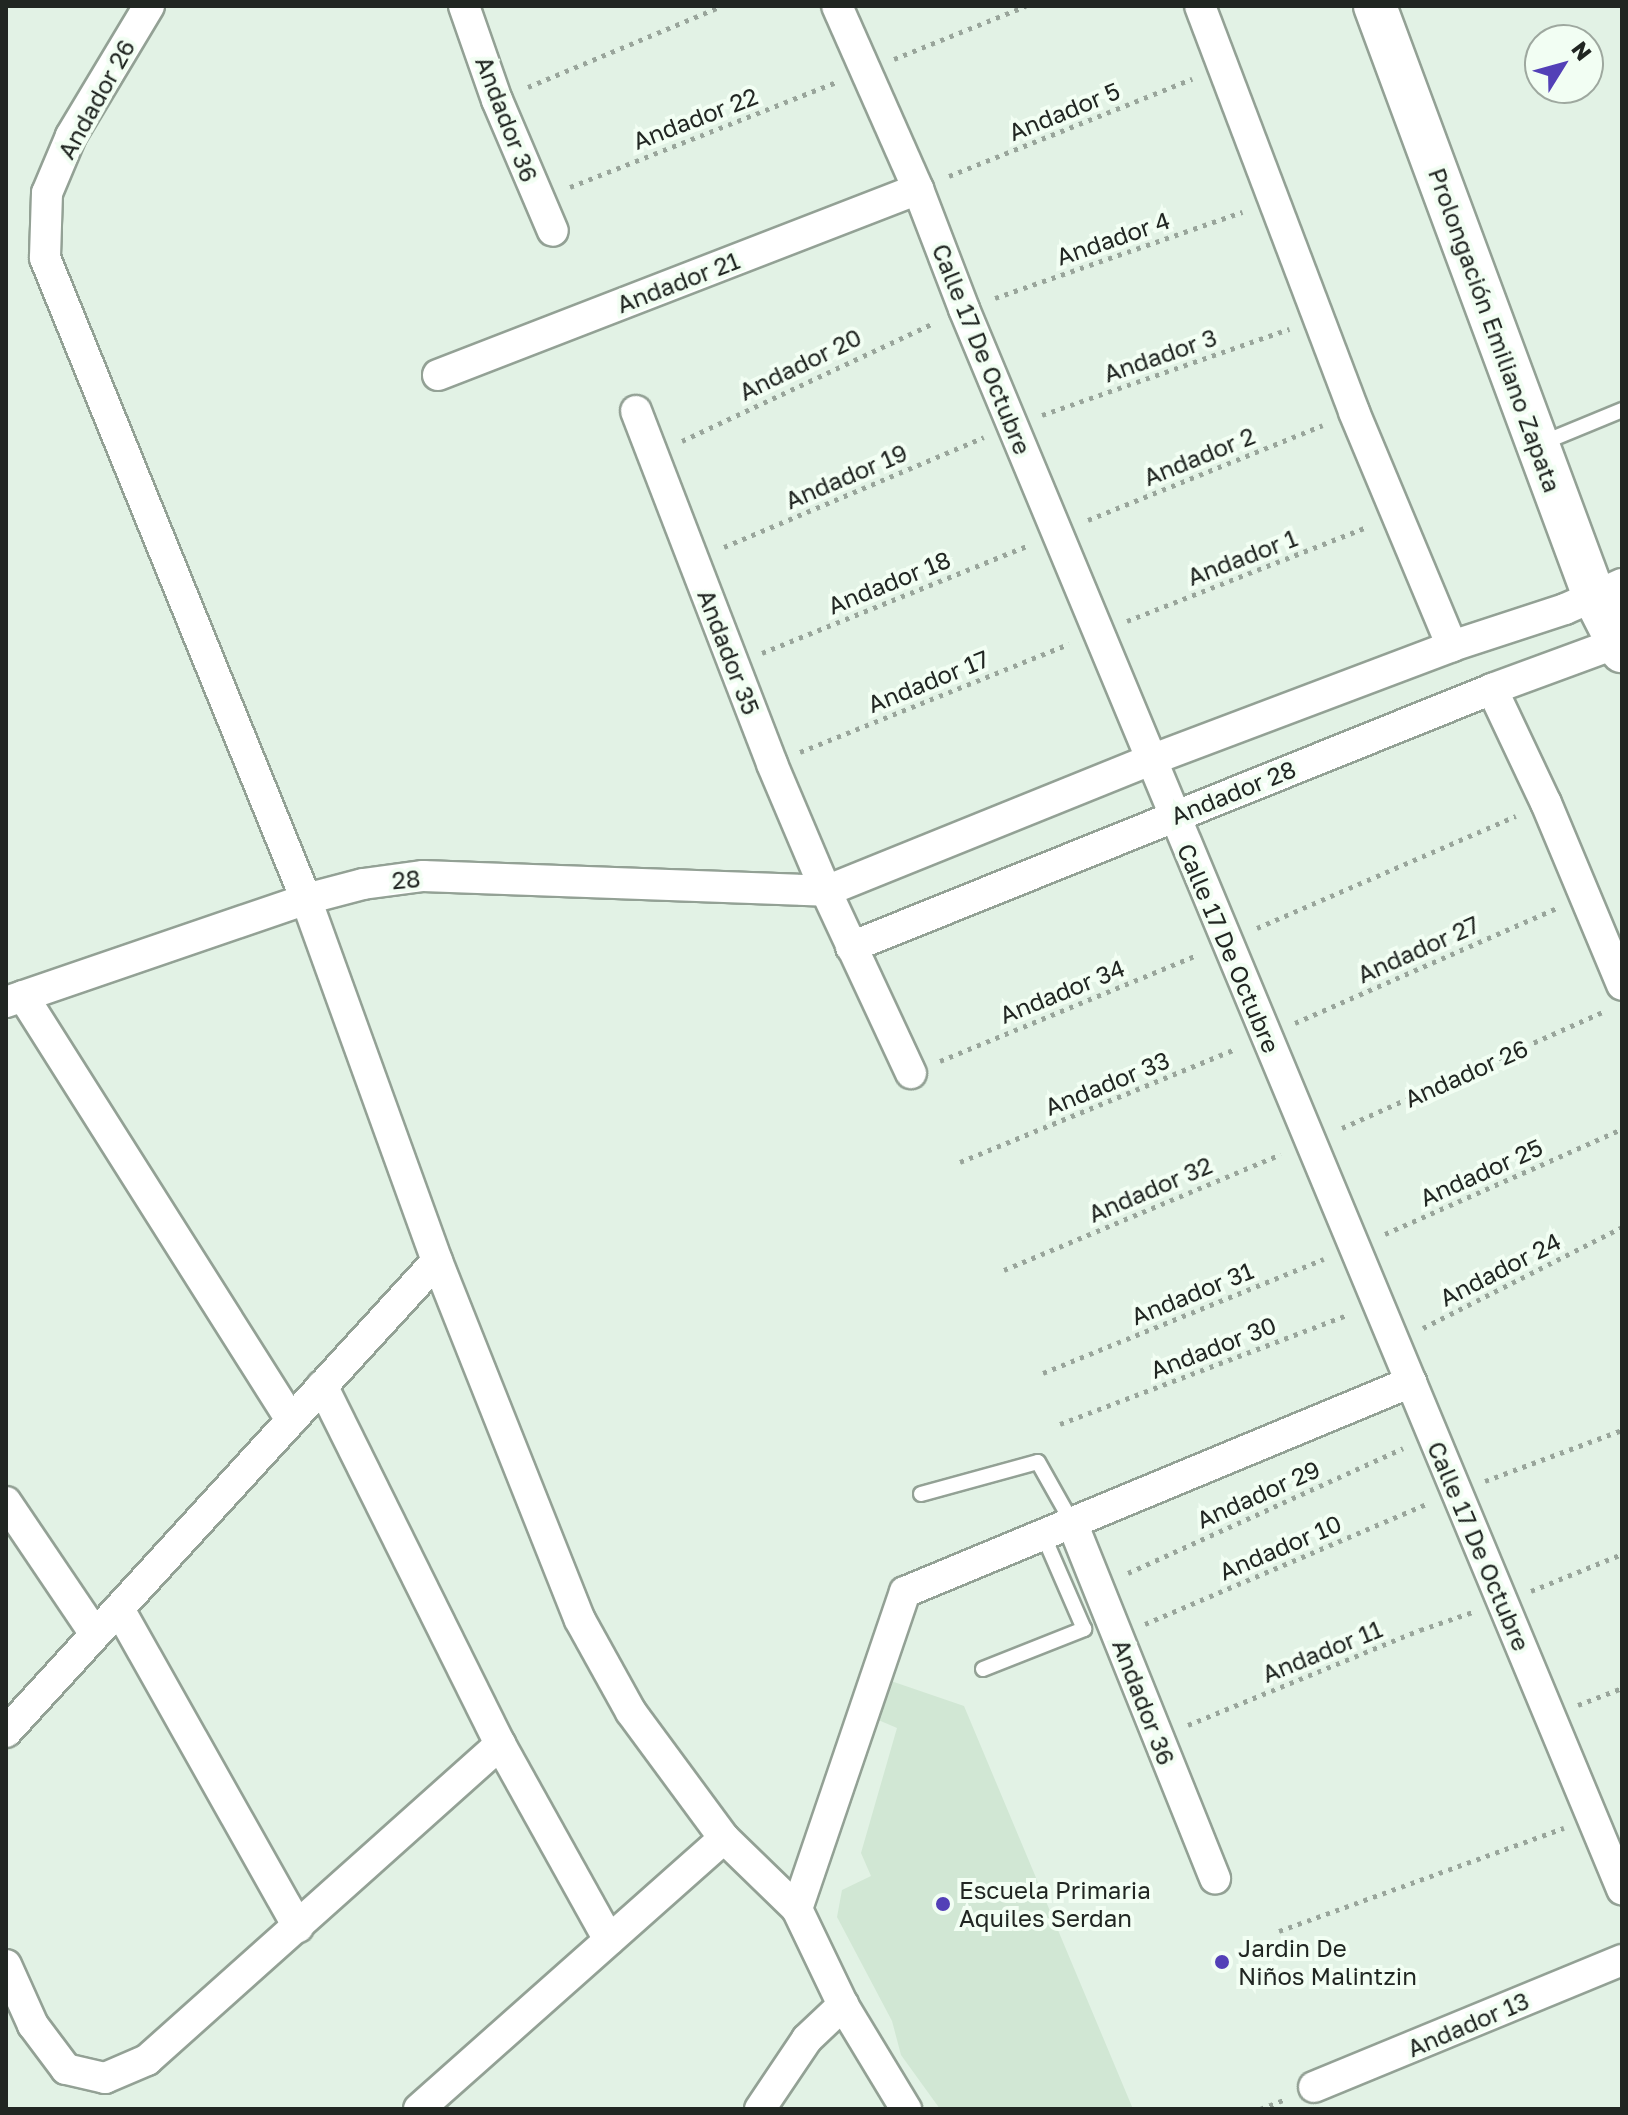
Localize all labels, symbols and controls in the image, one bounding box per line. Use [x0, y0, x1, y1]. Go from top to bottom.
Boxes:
north arrow [1524, 24, 1604, 104]
street label: Andador 26 [51, 34, 141, 164]
text: N [1566, 36, 1598, 65]
street label: Andador 36 [470, 52, 544, 186]
street label: Andador 5 [1004, 76, 1124, 146]
street label: Andador 22 [628, 81, 762, 155]
street label: Prolongación Emiliano Zapata [1423, 164, 1567, 496]
street label: Andador 4 [1052, 205, 1174, 271]
street label: Calle 17 De Octubre [927, 239, 1037, 459]
street label: Andador 21 [613, 245, 743, 319]
street label: Andador 20 [734, 322, 866, 406]
street label: Andador 3 [1100, 322, 1220, 388]
street label: Andador 2 [1139, 421, 1259, 491]
street label: Andador 19 [781, 437, 911, 515]
street label: Andador 1 [1183, 523, 1301, 591]
street label: Andador 18 [823, 544, 955, 620]
street label: Andador 35 [692, 585, 766, 719]
street label: Andador 17 [863, 644, 993, 718]
street label: Andador 28 [1166, 754, 1300, 830]
street label: Calle 17 De Octubre [1172, 839, 1286, 1057]
street label: 28 [391, 863, 421, 895]
street label: Andador 27 [1353, 909, 1483, 989]
street label: Andador 34 [995, 953, 1129, 1029]
street label: Andador 26 [1400, 1033, 1532, 1113]
street label: Andador 33 [1041, 1045, 1173, 1121]
street label: Andador 25 [1415, 1132, 1547, 1212]
street label: Andador 32 [1084, 1150, 1216, 1228]
street label: Andador 24 [1435, 1226, 1565, 1312]
street label: Andador 31 [1127, 1255, 1257, 1331]
street label: Andador 30 [1146, 1310, 1280, 1384]
street label: Calle 17 De Octubre [1422, 1437, 1536, 1655]
street label: Andador 29 [1192, 1454, 1324, 1534]
street label: Andador 10 [1214, 1508, 1346, 1586]
street label: Andador 11 [1258, 1614, 1386, 1688]
street label: Andador 36 [1107, 1635, 1181, 1769]
place label: Escuela Primaria Aquiles Serdan [959, 1876, 1151, 1932]
marker: Escuela Primaria Aquiles Serdan [934, 1895, 952, 1913]
place label: Jardin De Niños Malintzin [1238, 1934, 1417, 1990]
marker: Jardin De Niños Malintzin [1213, 1953, 1231, 1971]
street label: Andador 13 [1403, 1985, 1533, 2063]

